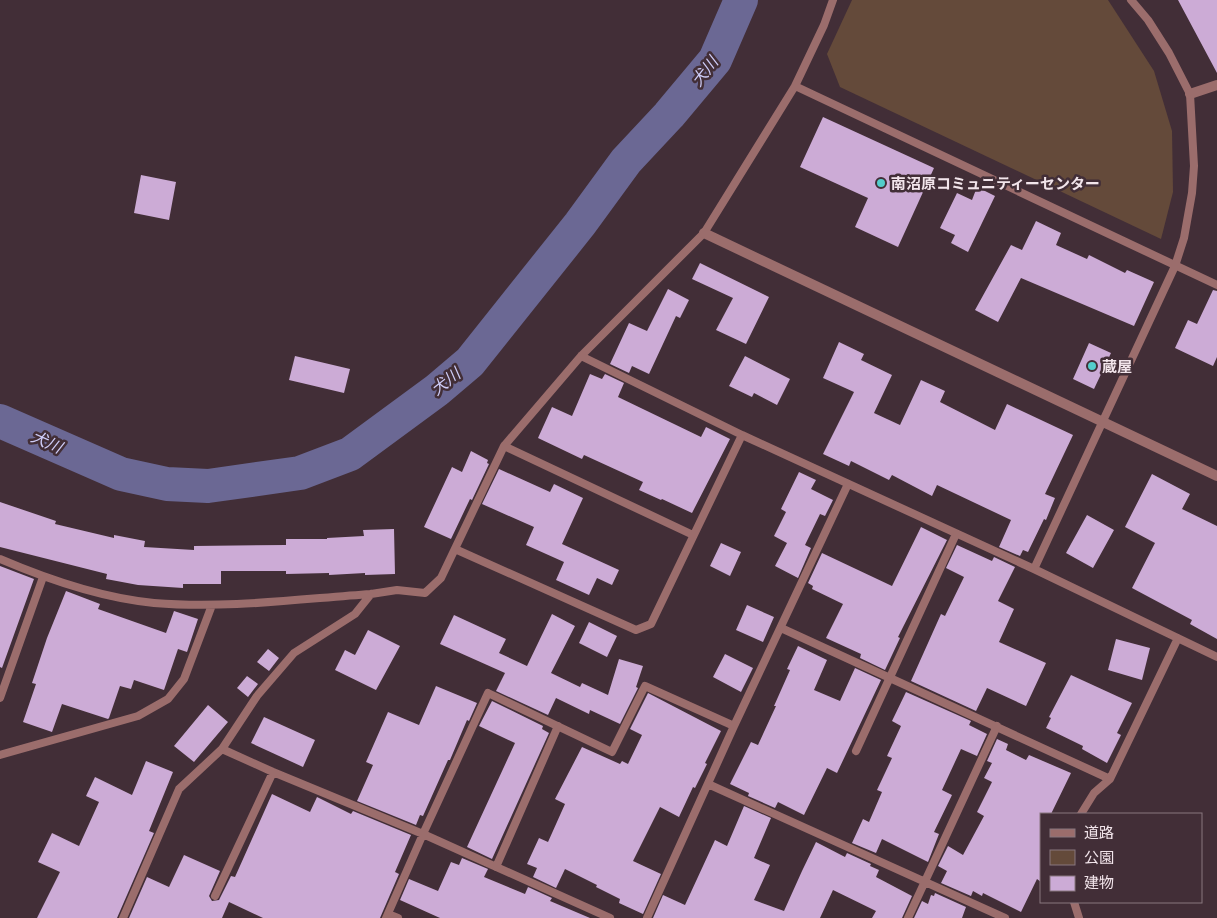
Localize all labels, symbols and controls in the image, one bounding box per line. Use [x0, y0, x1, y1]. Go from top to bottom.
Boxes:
water label: 犬川 [686, 50, 723, 90]
place label: 南沼原コミュニティーセンター [891, 173, 1100, 193]
marker: 南沼原コミュニティーセンター [875, 177, 887, 189]
place label: 蔵屋 [1102, 356, 1132, 376]
marker: 蔵屋 [1086, 360, 1098, 372]
water label: 犬川 [426, 362, 466, 399]
water label: 犬川 [28, 425, 68, 458]
legend [1040, 813, 1202, 903]
text: 道路 [1084, 822, 1114, 842]
text: 公園 [1084, 847, 1114, 867]
text: 建物 [1084, 872, 1114, 892]

